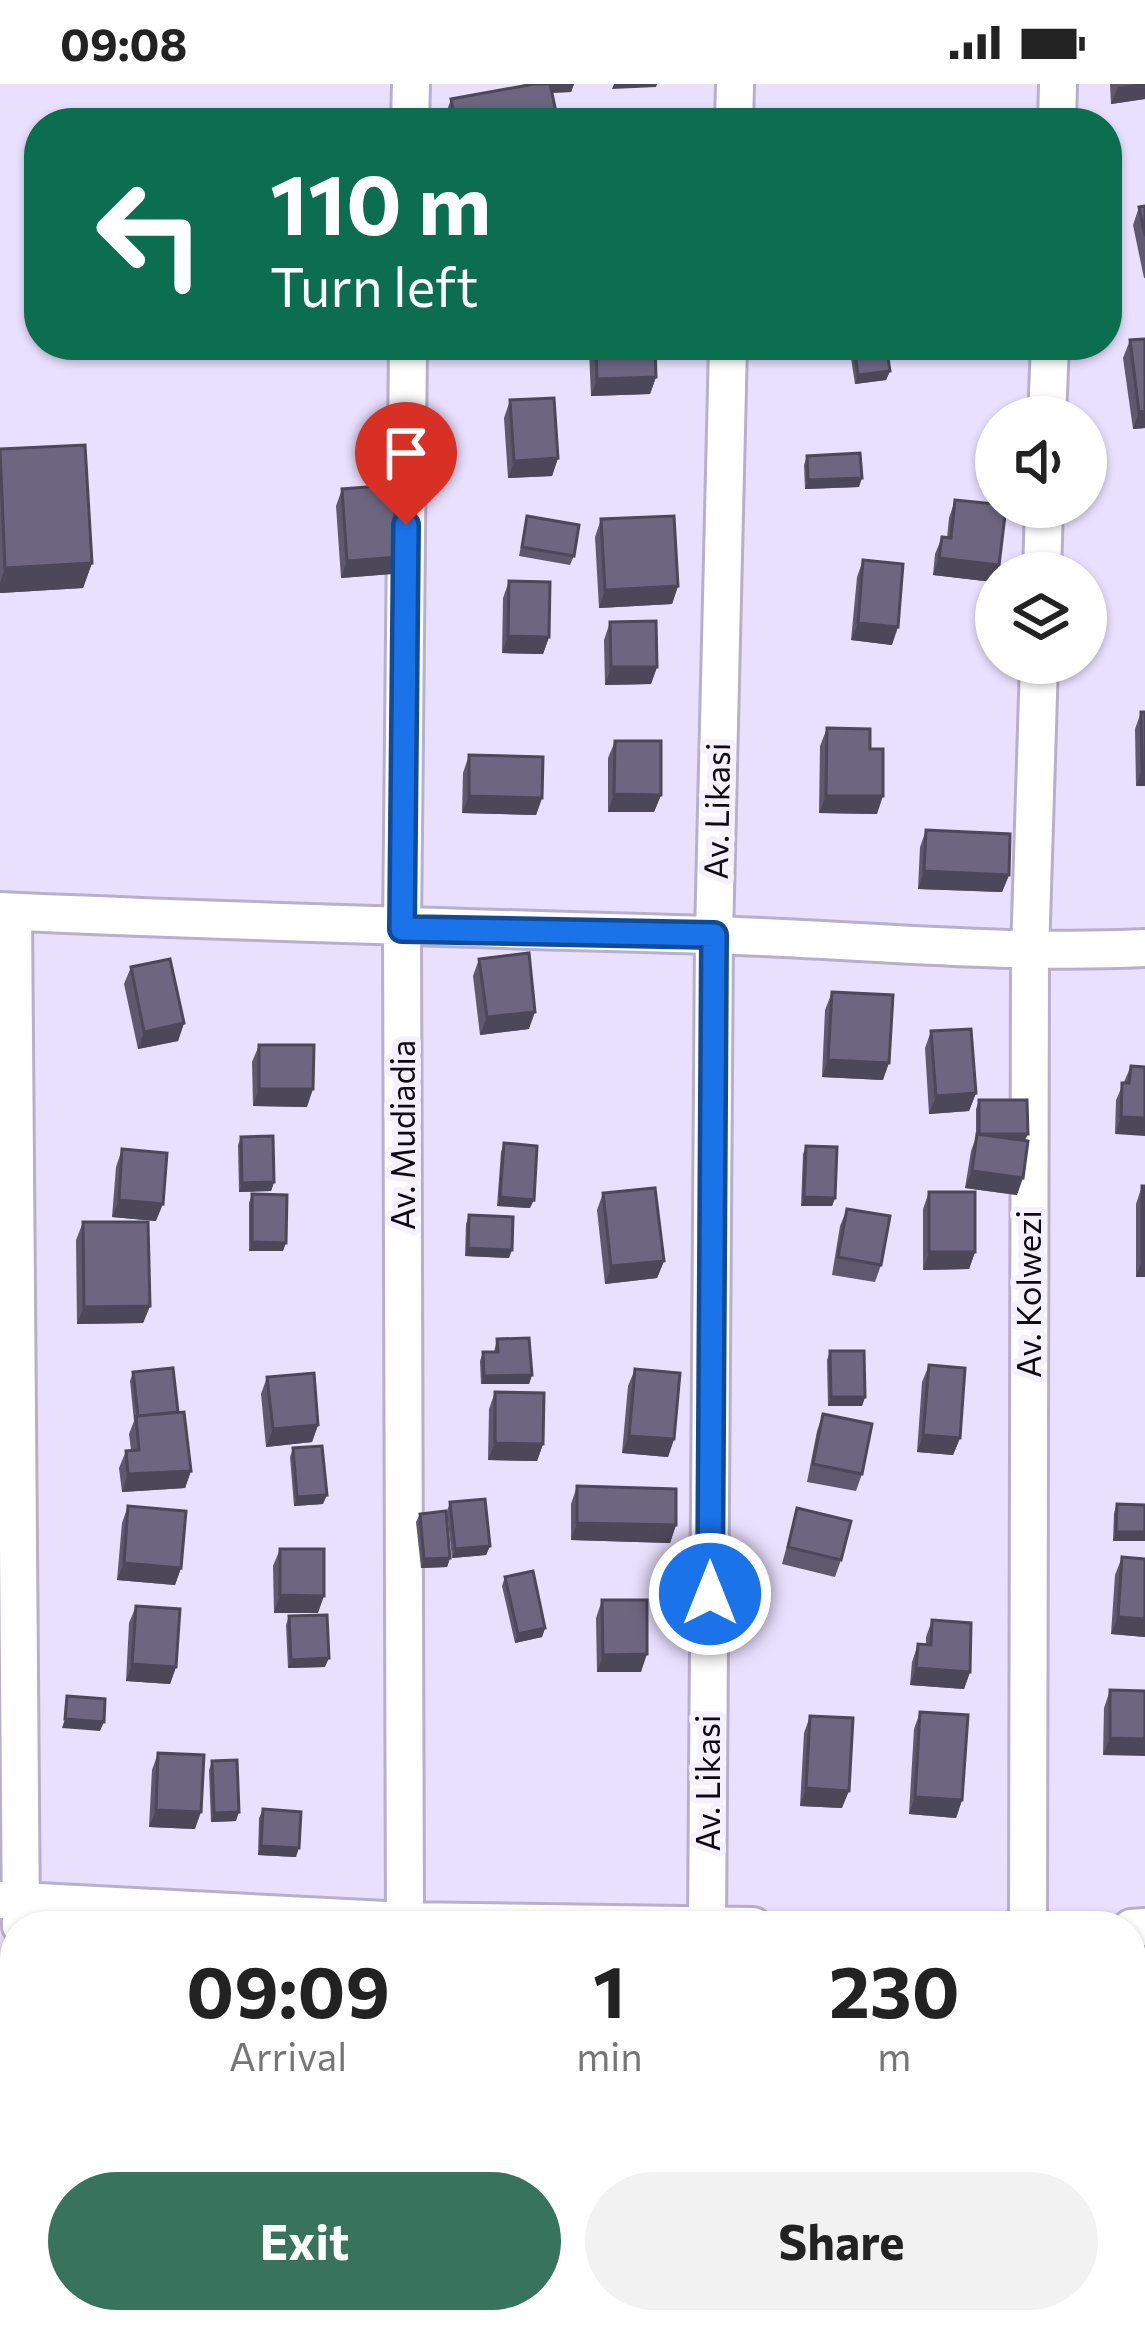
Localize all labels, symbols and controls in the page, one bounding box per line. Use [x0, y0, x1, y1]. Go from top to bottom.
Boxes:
text: 09:08 [60, 15, 187, 70]
text: 110 m [270, 150, 491, 252]
icon: left [72, 156, 228, 312]
text: Turn left [270, 252, 478, 318]
map controls [975, 396, 1107, 684]
button: sound [975, 396, 1107, 528]
pin [355, 402, 457, 525]
icon: arrive [373, 420, 439, 486]
button: layers [975, 552, 1107, 684]
street label: Av. Likasi [694, 742, 737, 880]
street label: Av. Mudiadia [381, 1040, 422, 1230]
street label: Av. Kolwezi [1007, 1210, 1048, 1378]
position arrow [647, 1531, 773, 1657]
street label: Av. Likasi [686, 1715, 727, 1851]
text: 09:09 [186, 1945, 390, 2033]
text: 1 [593, 1945, 626, 2033]
text: 230 [829, 1945, 960, 2033]
text: Arrival [229, 2031, 347, 2079]
text: min [576, 2031, 643, 2079]
text: m [877, 2031, 911, 2079]
button: Exit [48, 2172, 561, 2310]
button: Share [585, 2172, 1098, 2310]

